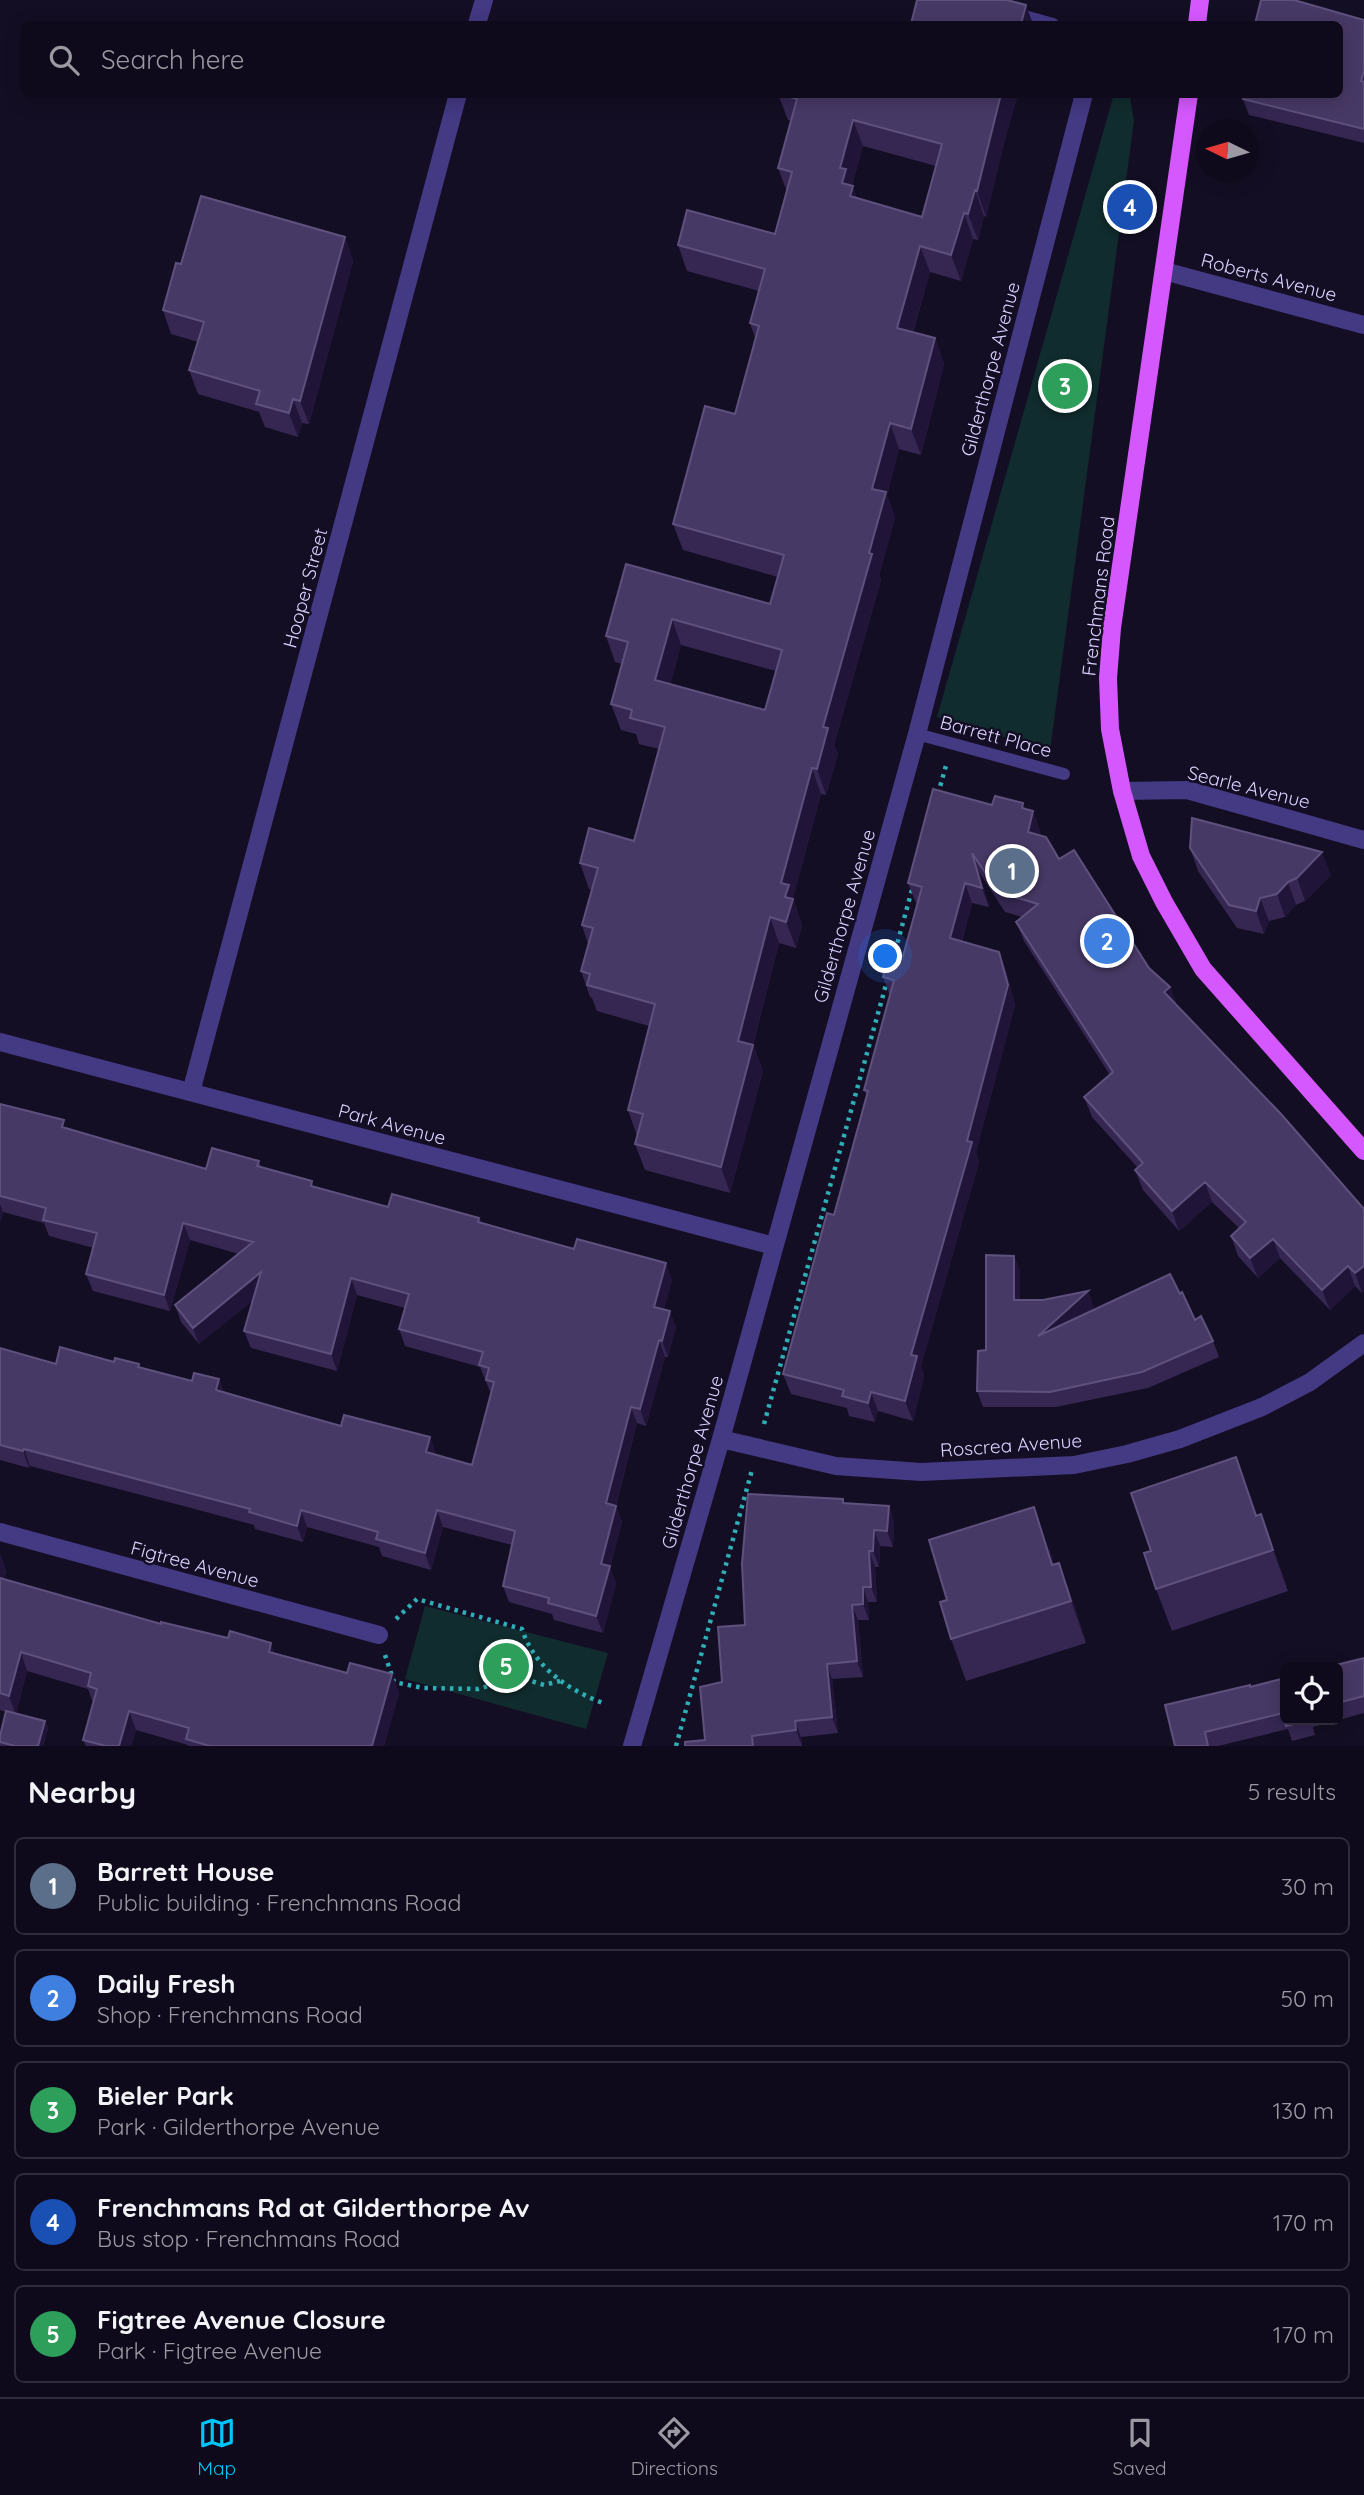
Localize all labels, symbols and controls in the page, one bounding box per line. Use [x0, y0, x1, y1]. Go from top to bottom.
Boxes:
search box [21, 21, 1343, 98]
icon: search [45, 41, 83, 79]
text: Search here [101, 43, 245, 76]
north arrow [1196, 119, 1259, 182]
pin: 4 [1107, 181, 1153, 233]
street label: Roberts Avenue [1198, 247, 1340, 307]
street label: Gilderthorpe Avenue [955, 279, 1025, 459]
pin: 3 [1042, 360, 1088, 412]
street label: Frenchmans Road [1076, 515, 1120, 677]
street label: Hooper Street [277, 525, 333, 651]
street label: Barrett Place [938, 710, 1054, 762]
street label: Searle Avenue [1185, 760, 1313, 814]
street label: Gilderthorpe Avenue [808, 826, 880, 1006]
pin: 1 [989, 845, 1035, 897]
pin: 2 [1084, 915, 1130, 967]
your location [868, 939, 902, 973]
street label: Park Avenue [336, 1098, 448, 1150]
street label: Gilderthorpe Avenue [656, 1372, 728, 1552]
street label: Roscrea Avenue [939, 1428, 1083, 1462]
street label: Figtree Avenue [128, 1535, 262, 1593]
pin: 5 [483, 1640, 529, 1692]
map controls [1280, 1662, 1343, 1725]
button: locate [1280, 1662, 1343, 1725]
text: Nearby [28, 1773, 136, 1811]
text: 5 results [1248, 1777, 1336, 1806]
text: Barrett House [97, 1855, 274, 1888]
text: 1 [49, 1872, 57, 1901]
text: 30 m [1281, 1872, 1334, 1901]
text: Public building · Frenchmans Road [97, 1888, 461, 1917]
text: Daily Fresh [97, 1967, 235, 2000]
text: 2 [46, 1984, 60, 2013]
text: 50 m [1281, 1984, 1334, 2013]
text: Shop · Frenchmans Road [97, 2000, 363, 2029]
text: Bieler Park [97, 2079, 234, 2112]
text: 3 [47, 2096, 59, 2125]
text: 130 m [1272, 2096, 1334, 2125]
text: Park · Gilderthorpe Avenue [97, 2112, 380, 2141]
text: Frenchmans Rd at Gilderthorpe Av [97, 2191, 530, 2224]
text: 4 [46, 2208, 60, 2237]
text: 170 m [1273, 2208, 1334, 2237]
text: Bus stop · Frenchmans Road [97, 2224, 400, 2253]
text: Figtree Avenue Closure [97, 2303, 386, 2336]
text: 5 [46, 2320, 60, 2349]
text: 170 m [1273, 2320, 1334, 2349]
text: Park · Figtree Avenue [97, 2336, 322, 2365]
tab: Map [197, 2414, 236, 2480]
tab: Directions [631, 2414, 718, 2480]
tab: Saved [1112, 2414, 1167, 2480]

